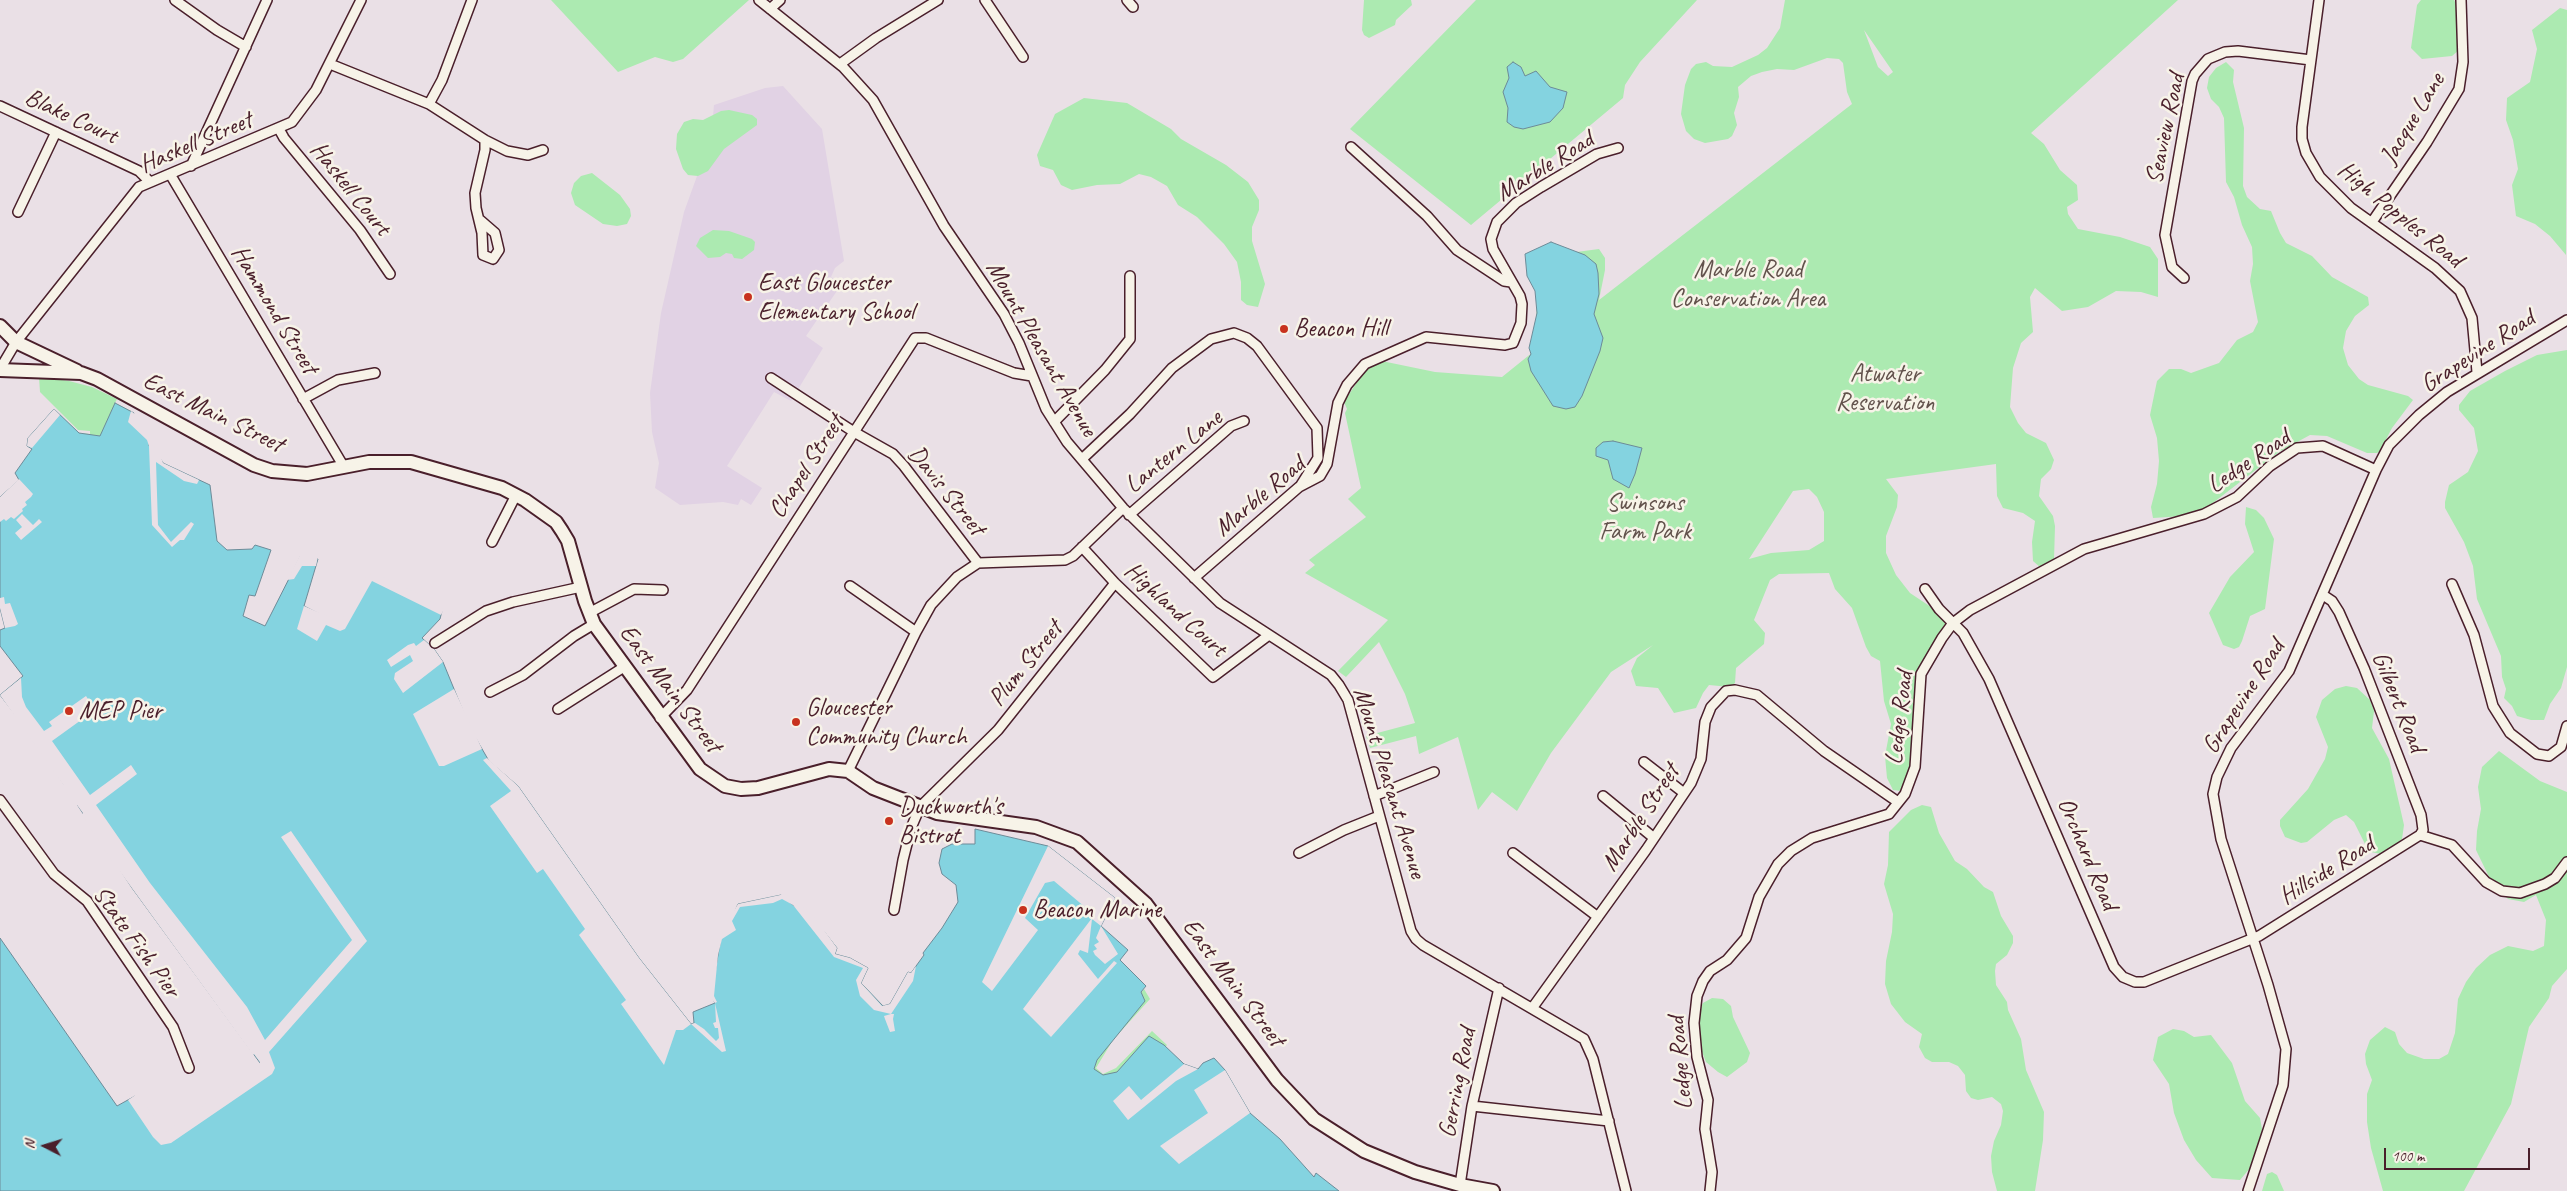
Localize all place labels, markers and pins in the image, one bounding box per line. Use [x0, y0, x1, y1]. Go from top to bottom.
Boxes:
place label: East Gloucester Elementary School [758, 268, 914, 327]
marker: East Gloucester Elementary School [742, 291, 754, 303]
place label: Beacon Hill [1294, 314, 1388, 344]
marker: Beacon Hill [1278, 323, 1290, 335]
place label: Gloucester Community Church [806, 693, 967, 752]
place label: MEP Pier [79, 696, 162, 726]
marker: MEP Pier [63, 705, 75, 717]
marker: Gloucester Community Church [790, 716, 802, 728]
place label: Duckworth's Bistrot [899, 792, 1003, 851]
marker: Duckworth's Bistrot [883, 815, 895, 827]
place label: Beacon Marine [1033, 895, 1161, 925]
marker: Beacon Marine [1017, 904, 1029, 916]

